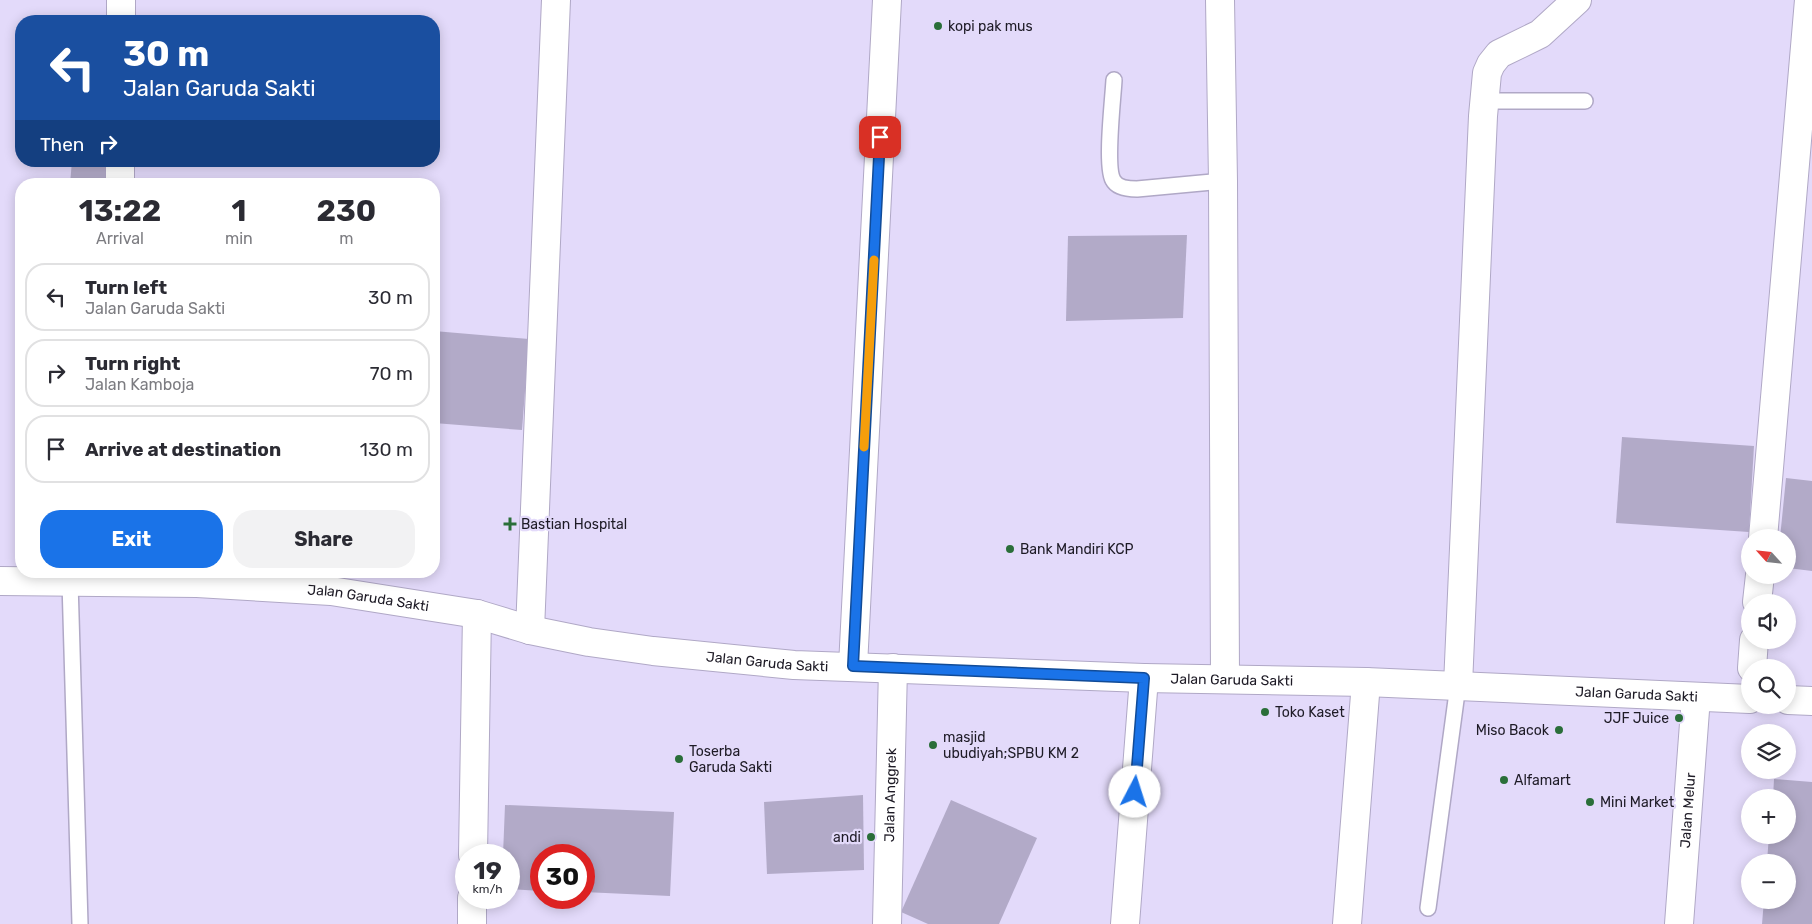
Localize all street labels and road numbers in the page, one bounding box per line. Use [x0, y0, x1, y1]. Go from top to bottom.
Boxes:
street label: Jalan Garuda Sakti [307, 582, 430, 615]
street label: Jalan Garuda Sakti [705, 648, 829, 675]
street label: Jalan Garuda Sakti [1170, 670, 1293, 690]
street label: Jalan Garuda Sakti [1575, 683, 1698, 706]
street label: Jalan Anggrek [881, 747, 900, 842]
street label: Jalan Melur [1677, 771, 1699, 849]

